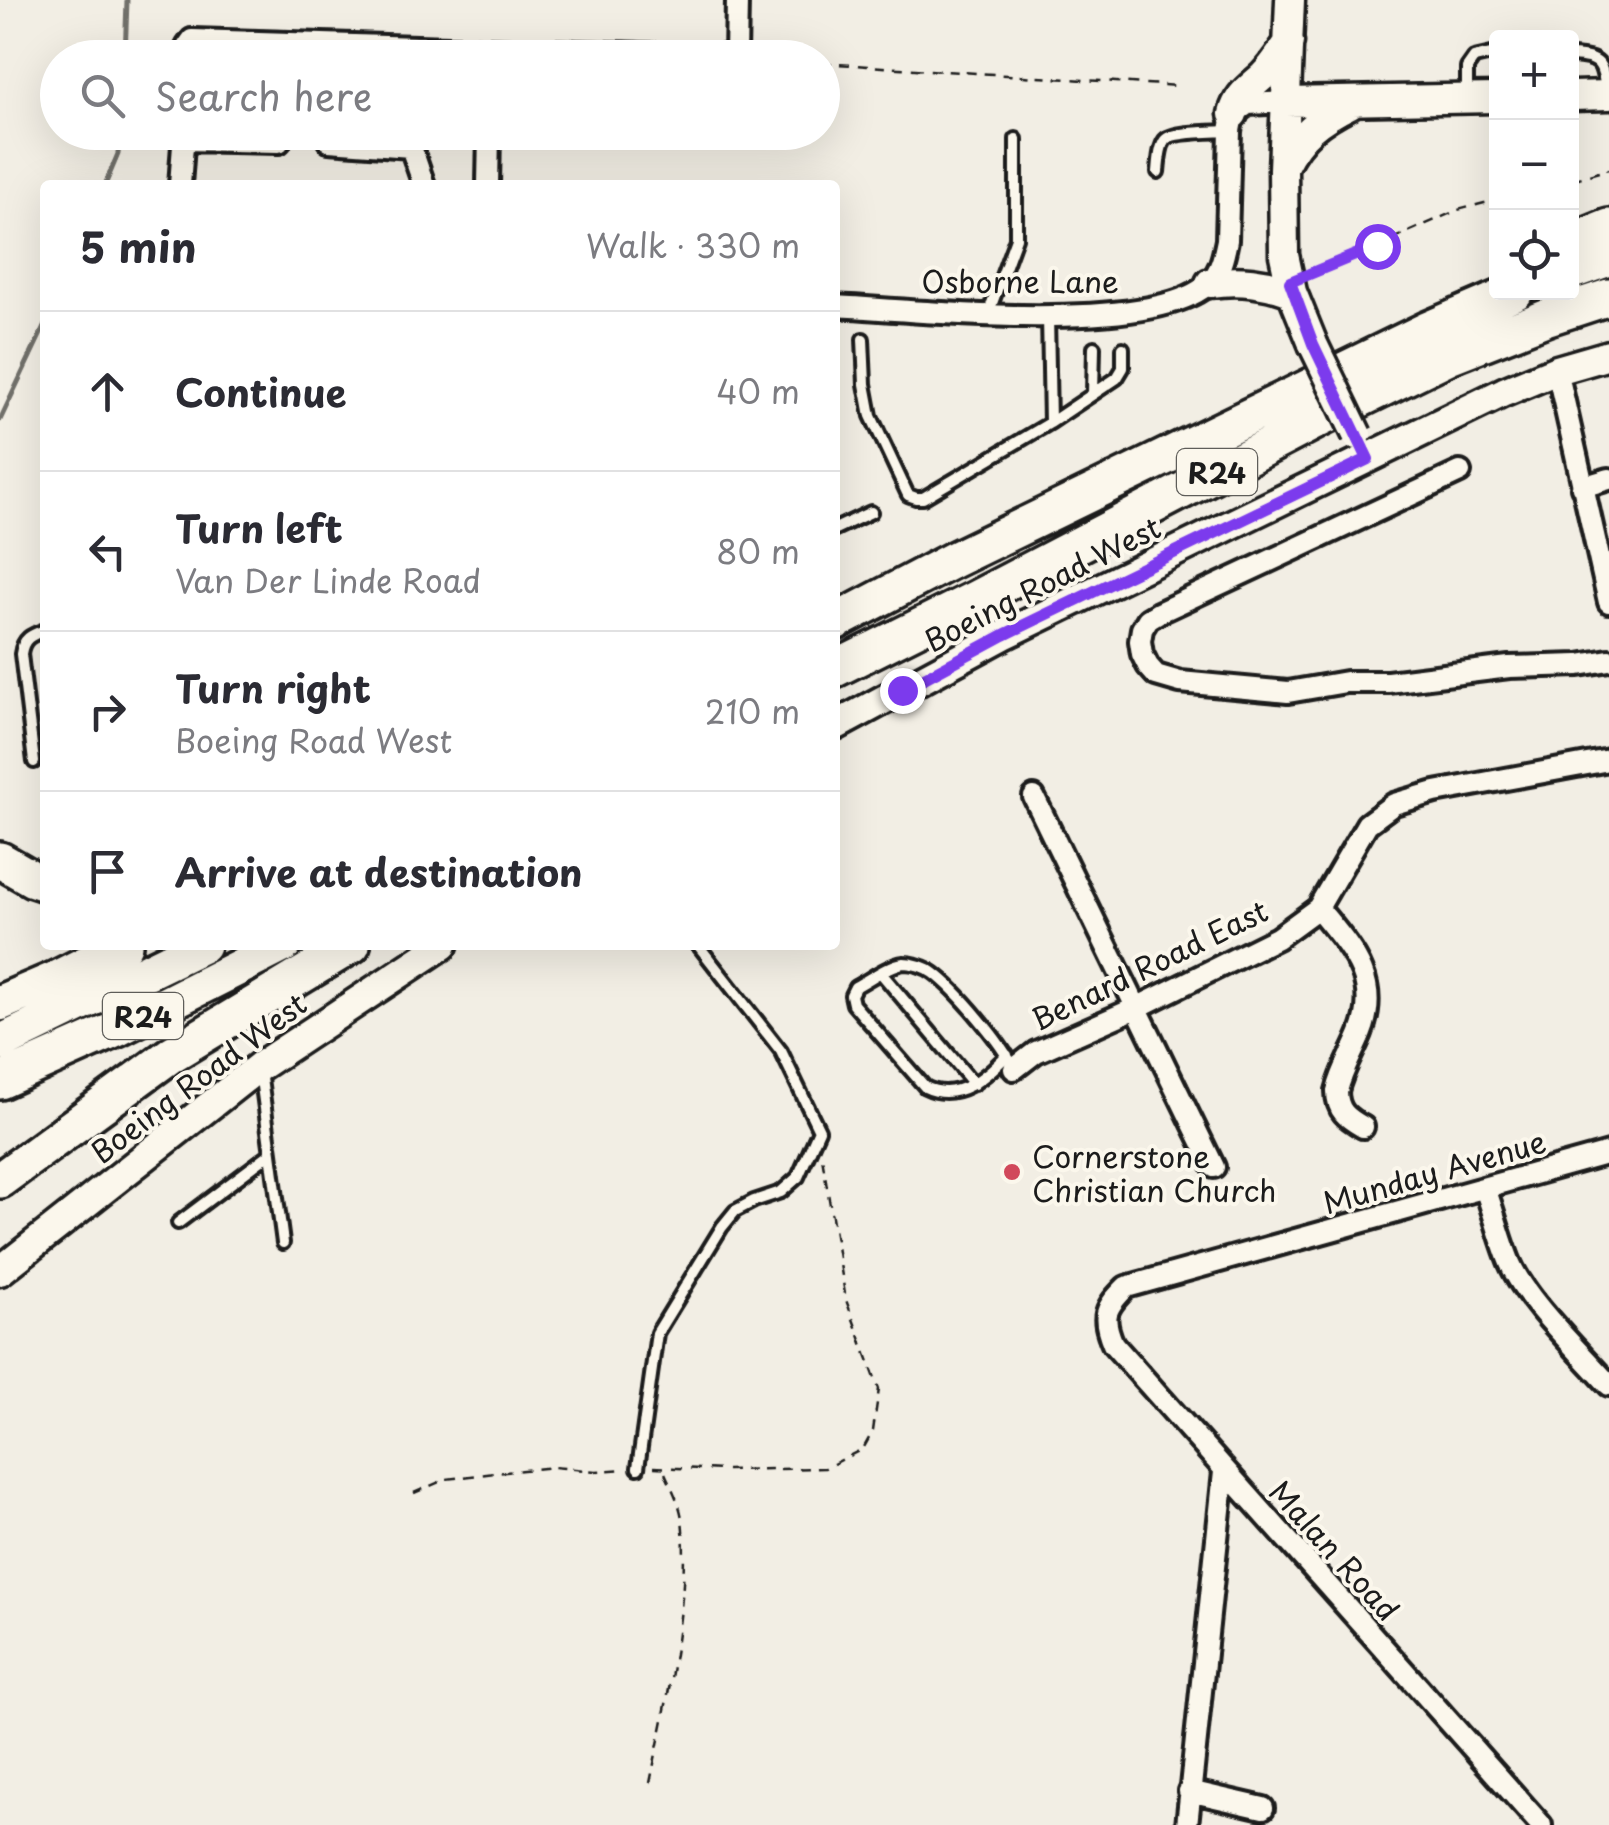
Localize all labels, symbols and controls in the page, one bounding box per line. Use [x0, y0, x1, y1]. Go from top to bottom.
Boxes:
map controls [1489, 30, 1579, 300]
button: + [1489, 30, 1579, 120]
search box [40, 40, 840, 150]
text: Search here [155, 67, 372, 124]
icon: search [75, 68, 130, 123]
button: − [1489, 120, 1579, 210]
button: locate [1489, 210, 1579, 300]
text: 5 min [80, 214, 197, 277]
text: Walk · 330 m [586, 221, 800, 269]
route start [1355, 224, 1401, 270]
street label: Osborne Lane [921, 258, 1119, 303]
text: Continue [175, 363, 346, 420]
icon: ahead [80, 364, 135, 419]
text: 40 m [716, 367, 800, 415]
road number: R24 [1177, 449, 1257, 495]
text: Turn left [175, 499, 343, 556]
street label: Boeing Road West [916, 504, 1168, 662]
icon: left [80, 524, 135, 579]
text: 80 m [716, 527, 800, 575]
text: Van Der Linde Road [175, 556, 481, 604]
text: Turn right [175, 659, 371, 716]
route end [880, 668, 926, 714]
icon: right [80, 684, 135, 739]
text: 210 m [705, 687, 800, 735]
text: Boeing Road West [175, 716, 452, 764]
text: Arrive at destination [175, 843, 583, 900]
icon: arrive [80, 844, 135, 899]
street label: Benard Road East [1023, 887, 1275, 1041]
street label: Boeing Road West [81, 981, 315, 1173]
road number: R24 [103, 993, 183, 1039]
street label: Munday Avenue [1317, 1118, 1551, 1224]
place label: Cornerstone Christian Church [1032, 1133, 1277, 1212]
marker: Cornerstone Christian Church [1001, 1161, 1023, 1183]
street label: Malan Road [1260, 1470, 1410, 1630]

